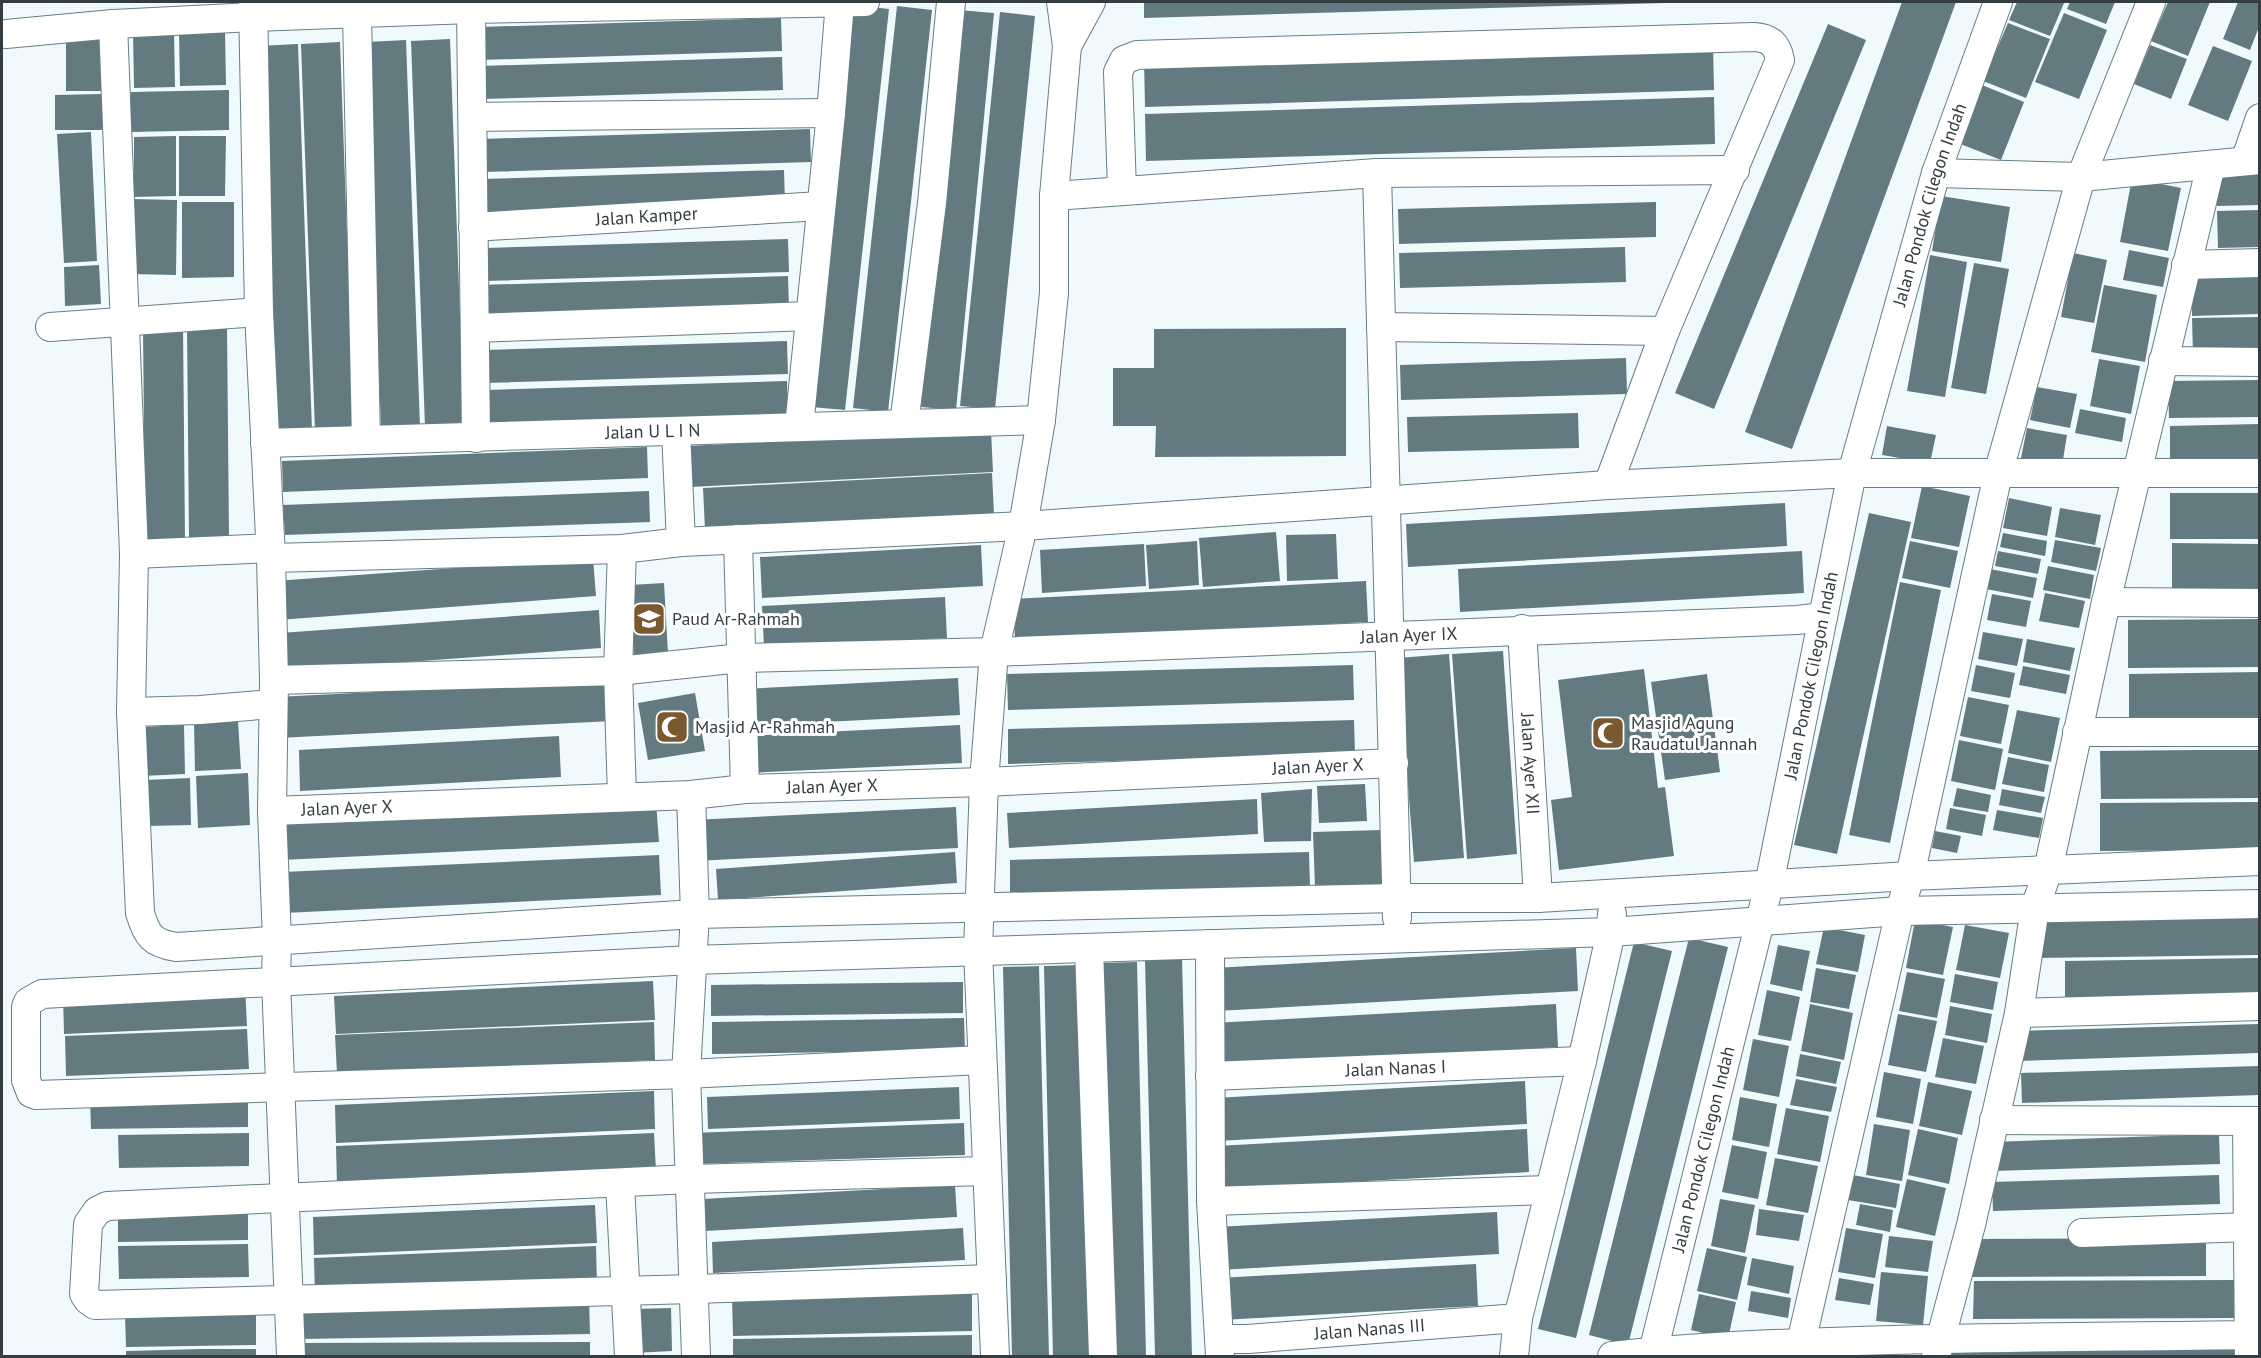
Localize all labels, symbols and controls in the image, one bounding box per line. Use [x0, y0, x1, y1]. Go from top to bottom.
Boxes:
street label: Jalan Pondok Cilegon Indah [1887, 100, 1971, 310]
street label: Jalan Kamper [594, 201, 698, 231]
street label: Jalan U L I N [604, 418, 701, 444]
street label: Jalan Pondok Cilegon Indah [1778, 570, 1843, 782]
school or university icon: Paud Ar-Rahmah [631, 601, 667, 637]
place label: Paud Ar-Rahmah [672, 607, 800, 630]
street label: Jalan Ayer IX [1359, 622, 1458, 648]
mosque icon: Masjid Ar-Rahmah [654, 709, 690, 745]
street label: Jalan Ayer XII [1516, 711, 1545, 815]
place label: Masjid Agung Raudatul Jannah [1631, 711, 1757, 755]
place label: Masjid Ar-Rahmah [695, 715, 835, 738]
mosque icon: Masjid Agung Raudatul Jannah [1590, 715, 1626, 751]
street label: Jalan Ayer X [1271, 752, 1364, 780]
street label: Jalan Ayer X [785, 773, 878, 799]
street label: Jalan Ayer X [300, 794, 393, 821]
street label: Jalan Pondok Cilegon Indah [1666, 1044, 1739, 1255]
street label: Jalan Nanas I [1344, 1054, 1447, 1082]
street label: Jalan Nanas III [1312, 1313, 1426, 1345]

